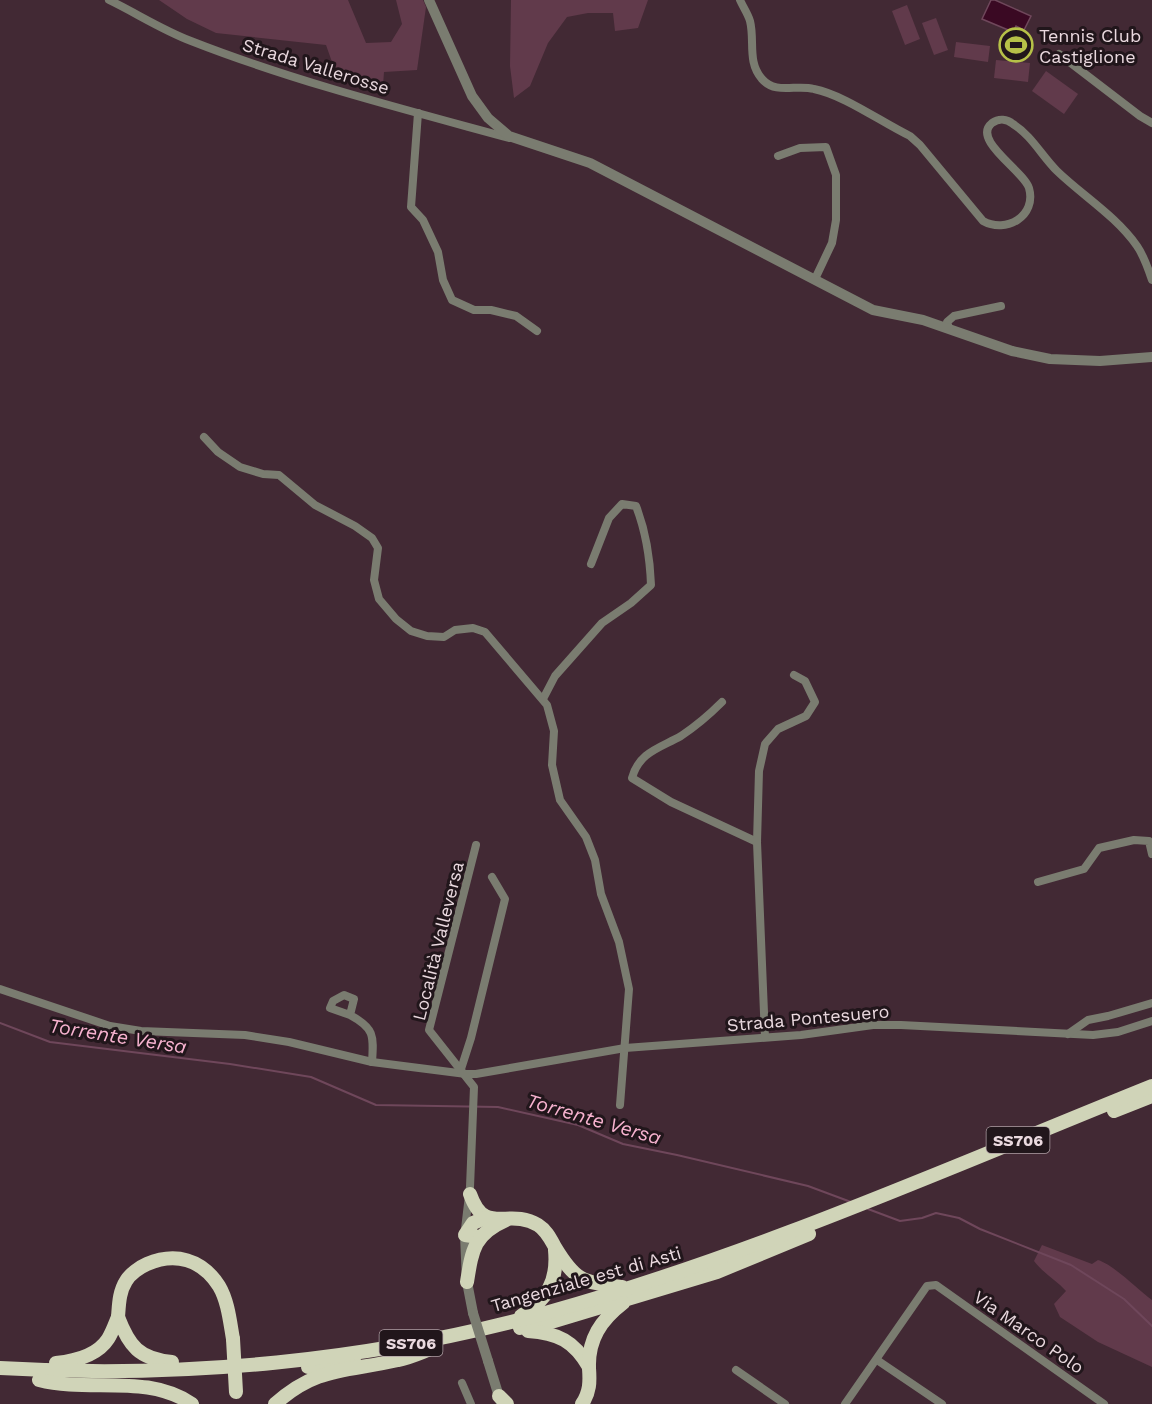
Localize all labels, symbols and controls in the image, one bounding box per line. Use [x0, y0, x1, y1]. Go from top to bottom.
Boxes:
place label: Tennis Club Castiglione [1039, 25, 1141, 67]
sports icon: Tennis Club Castiglione [998, 27, 1034, 63]
street label: Strada Vallerosse [240, 34, 392, 98]
street label: Località Valleversa [408, 859, 468, 1023]
street label: Strada Pontesuero [726, 1000, 890, 1036]
water label: Torrente Versa [48, 1013, 188, 1059]
water label: Torrente Versa [524, 1088, 664, 1150]
road number: SS706 [986, 1127, 1050, 1153]
street label: Tangenziale est di Asti [489, 1242, 683, 1316]
street label: Via Marco Polo [970, 1286, 1088, 1378]
road number: SS706 [380, 1330, 442, 1356]

